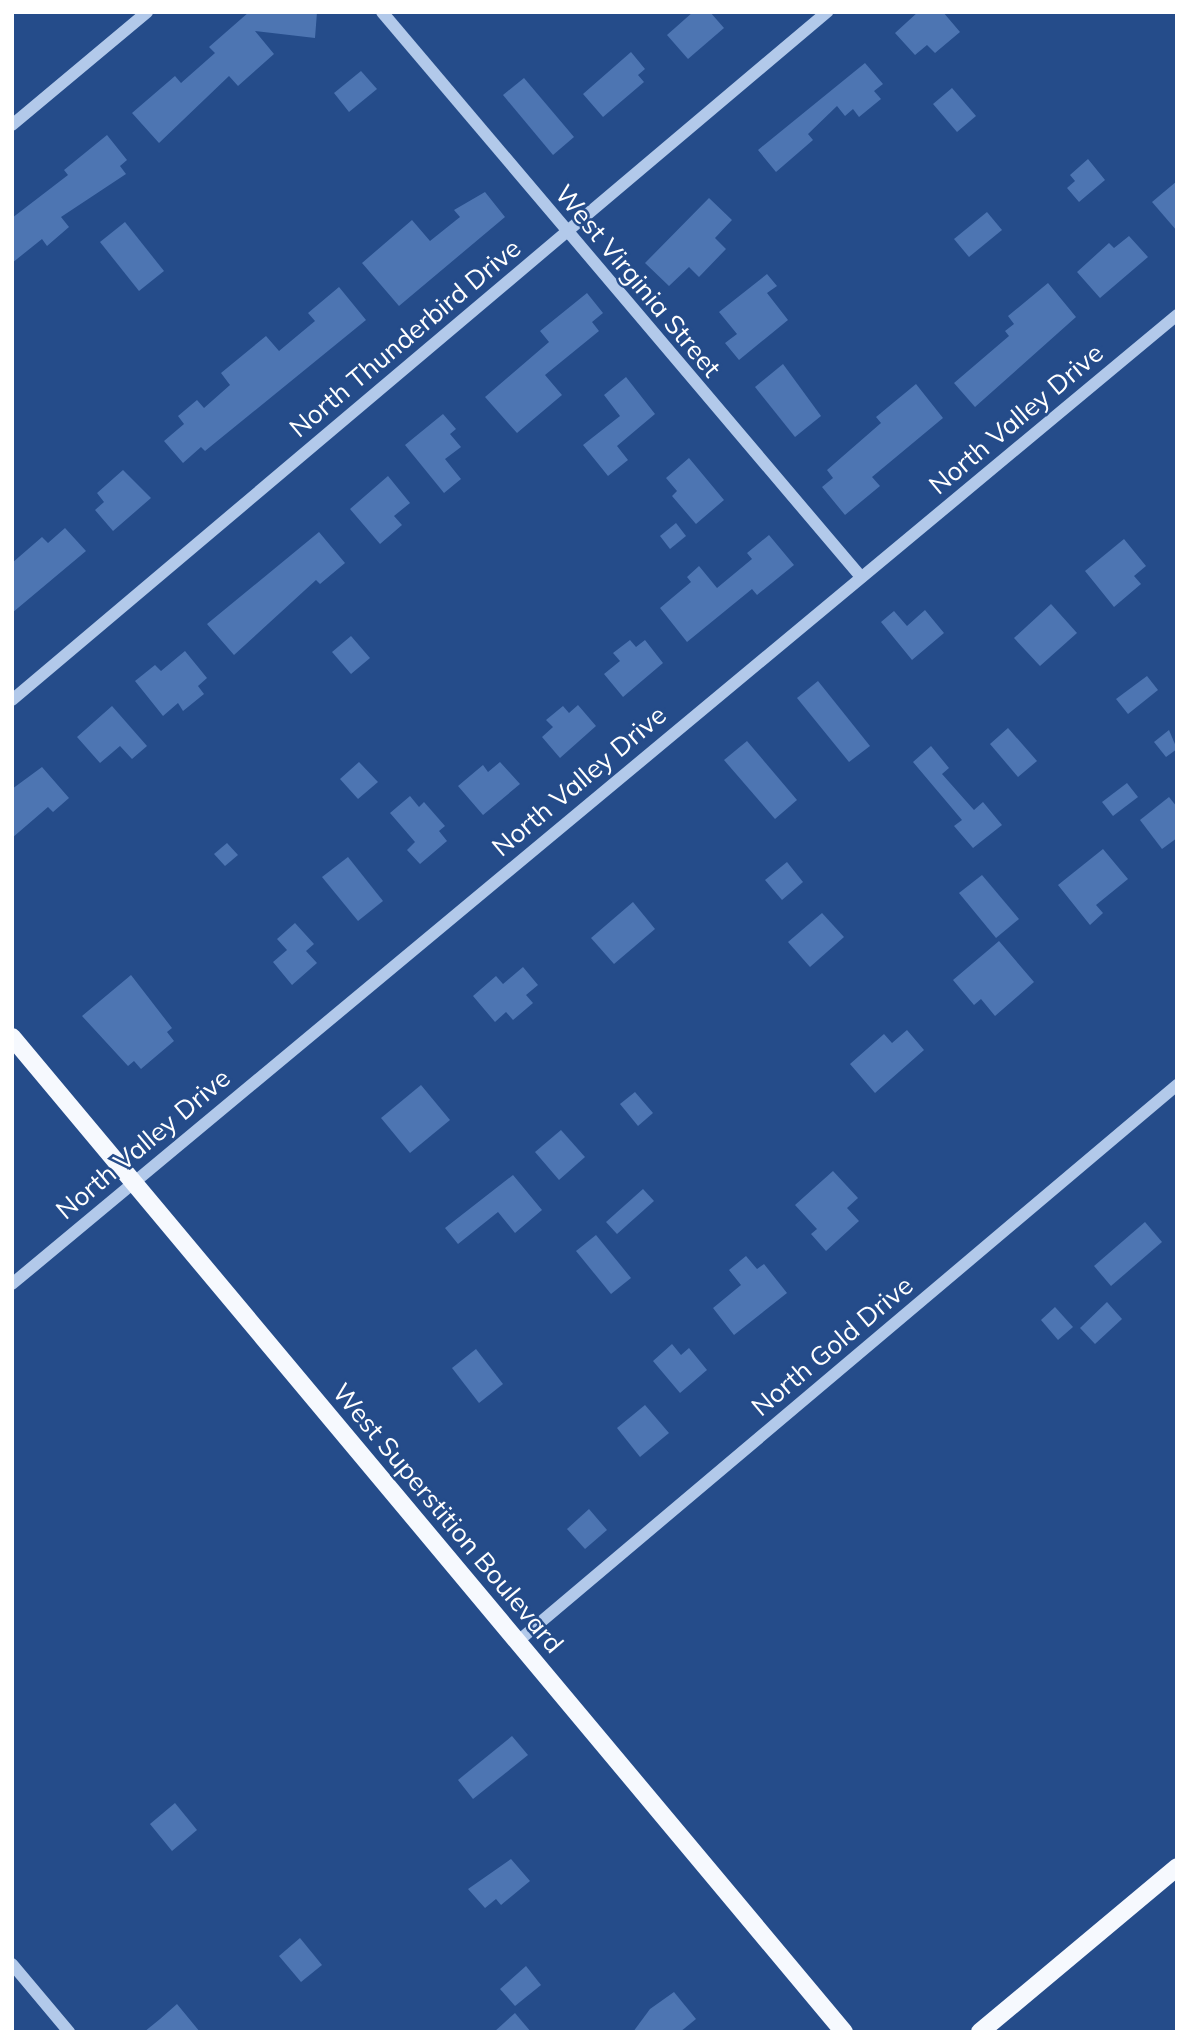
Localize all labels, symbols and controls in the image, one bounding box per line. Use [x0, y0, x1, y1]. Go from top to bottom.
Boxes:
street label: West Virginia Street [548, 179, 728, 383]
street label: North Thunderbird Drive [283, 232, 527, 444]
street label: North Valley Drive [923, 337, 1109, 501]
street label: North Valley Drive [486, 699, 672, 863]
street label: North Valley Drive [50, 1062, 236, 1226]
street label: North Gold Drive [745, 1270, 919, 1422]
street label: West Superstition Boulevard [326, 1377, 570, 1659]

